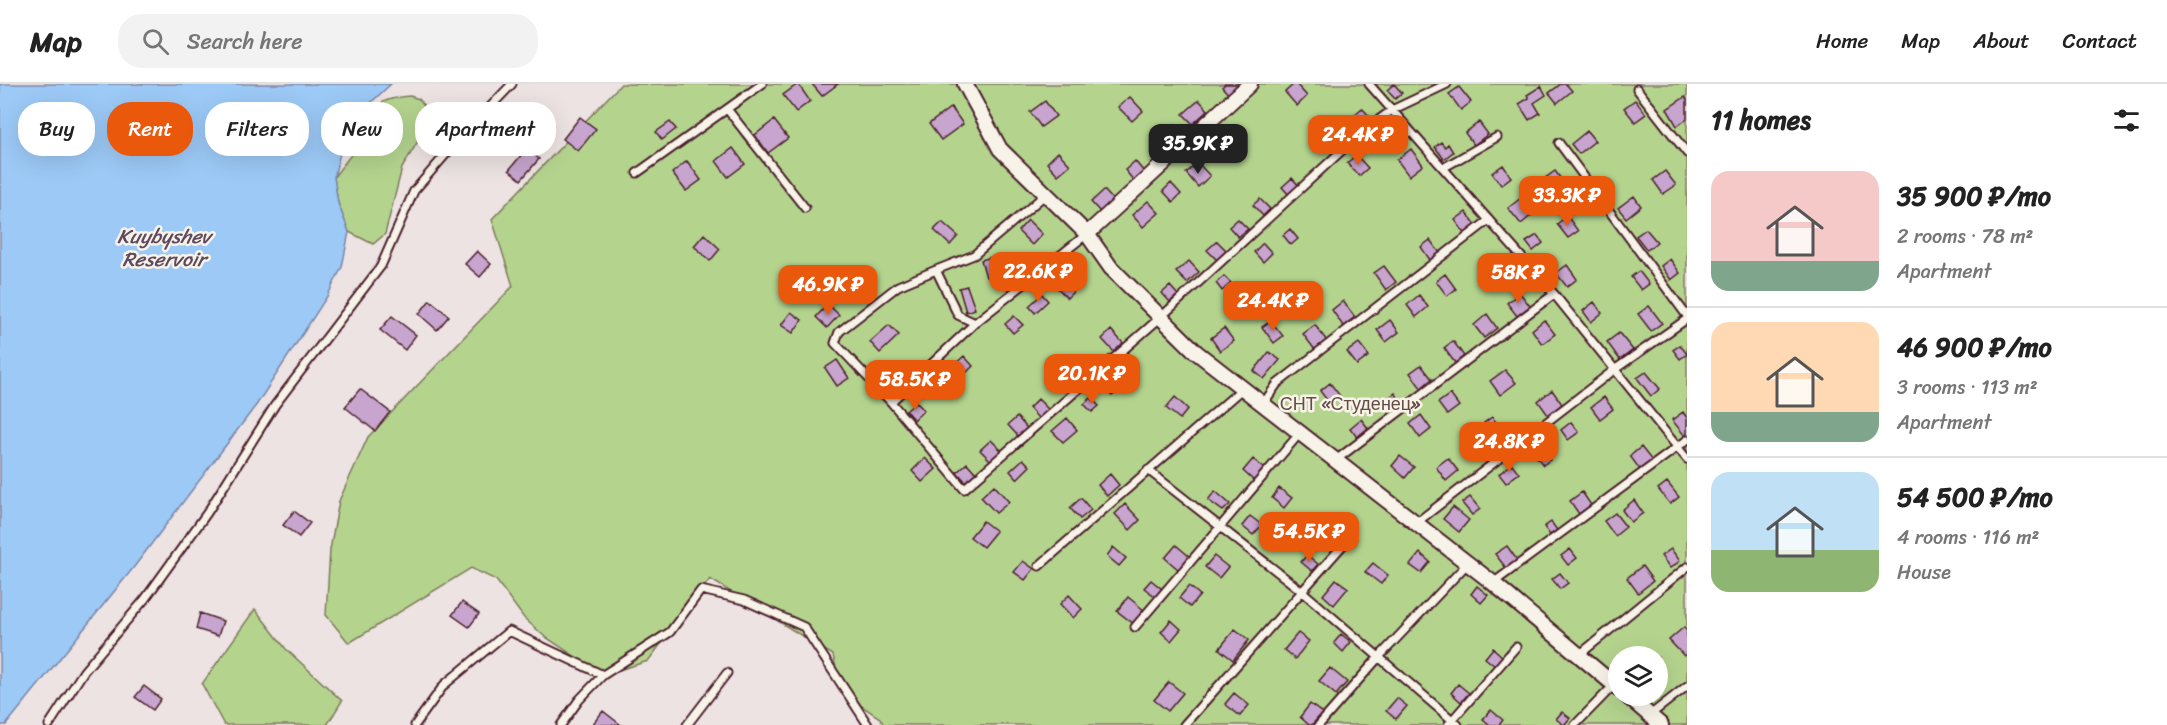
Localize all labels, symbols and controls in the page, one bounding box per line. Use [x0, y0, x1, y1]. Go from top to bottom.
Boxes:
search box [118, 14, 538, 68]
text: Map [30, 17, 82, 66]
text: Search here [187, 22, 303, 61]
text: Home [1816, 22, 1868, 60]
text: Map [1901, 22, 1940, 60]
text: About [1973, 22, 2030, 60]
text: Contact [2063, 22, 2137, 60]
icon: search [139, 25, 172, 58]
text: 11 homes [1711, 97, 1811, 143]
chip: Buy [18, 102, 95, 156]
chip: Rent [107, 102, 193, 156]
chip: Filters [205, 102, 309, 156]
chip: New [321, 102, 403, 156]
chip: Apartment [415, 102, 556, 156]
icon: filters [2110, 104, 2143, 137]
pin: 24.4K ₽ [1303, 115, 1413, 166]
text: 24.4K ₽ [1322, 117, 1394, 152]
pin: 35.9K ₽ [1143, 124, 1253, 175]
text: 35.9K ₽ [1163, 126, 1233, 161]
text: 35 900 ₽/mo [1897, 173, 2051, 219]
pin: 33.3K ₽ [1512, 176, 1622, 227]
text: 33.3K ₽ [1533, 178, 1601, 213]
icon: home [1759, 195, 1831, 267]
water label: Kuybyshev Reservoir [117, 219, 213, 277]
text: 2 rooms · 78 m² [1897, 219, 2033, 254]
pin: 22.6K ₽ [983, 252, 1093, 303]
pin: 58K ₽ [1476, 253, 1560, 304]
text: 22.6K ₽ [1003, 254, 1073, 289]
text: Apartment [1897, 254, 1991, 289]
text: 58K ₽ [1491, 255, 1545, 290]
pin: 46.9K ₽ [773, 265, 883, 316]
text: 46.9K ₽ [792, 267, 864, 302]
pin: 24.4K ₽ [1218, 281, 1328, 332]
text: 24.4K ₽ [1237, 283, 1309, 318]
text: 46 900 ₽/mo [1897, 324, 2052, 370]
icon: home [1759, 346, 1831, 418]
pin: 20.1K ₽ [1037, 354, 1147, 405]
text: 20.1K ₽ [1058, 356, 1126, 391]
pin: 58.5K ₽ [860, 360, 970, 411]
text: 58.5K ₽ [879, 362, 951, 397]
text: 3 rooms · 113 m² [1897, 370, 2038, 405]
park label: СНТ «Студенец» [1280, 388, 1420, 420]
text: Apartment [1897, 405, 1991, 440]
pin: 24.8K ₽ [1454, 422, 1564, 473]
text: 24.8K ₽ [1473, 424, 1545, 459]
text: 54 500 ₽/mo [1897, 474, 2053, 520]
icon: home [1759, 496, 1831, 568]
pin: 54.5K ₽ [1254, 512, 1364, 563]
text: 54.5K ₽ [1273, 514, 1345, 549]
text: 4 rooms · 116 m² [1897, 520, 2039, 555]
text: House [1897, 555, 1951, 590]
map controls [1608, 646, 1668, 706]
button: layers [1608, 646, 1668, 706]

